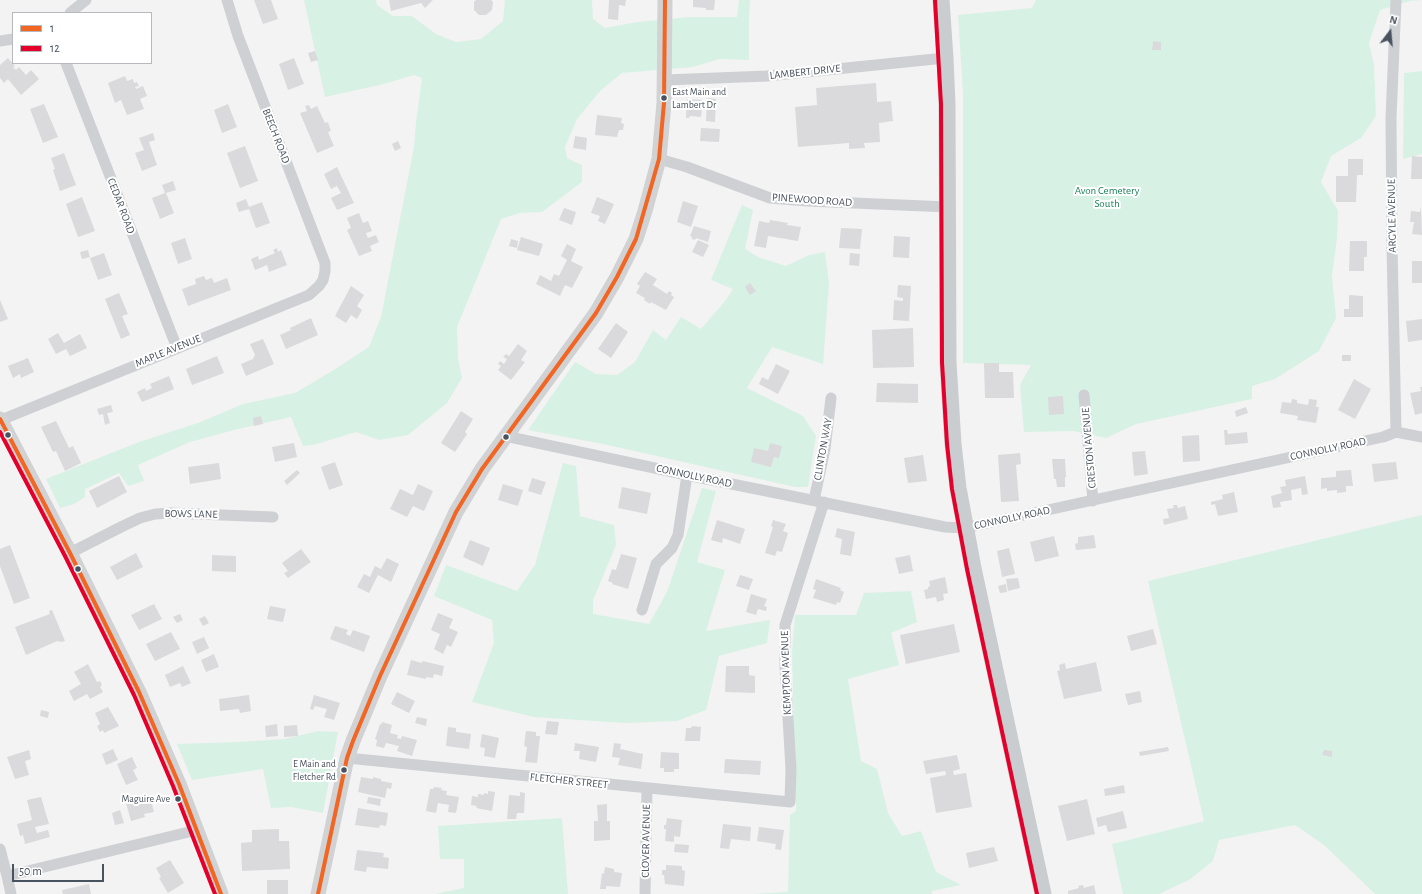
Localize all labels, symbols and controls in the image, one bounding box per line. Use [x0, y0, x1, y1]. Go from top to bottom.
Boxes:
legend [12, 12, 152, 64]
north arrow [1370, 12, 1410, 52]
text: N [1388, 14, 1399, 26]
text: 1 [50, 22, 54, 34]
text: 12 [50, 42, 60, 54]
street label: LAMBERT DRIVE [769, 62, 841, 82]
place label: East Main and Lambert Dr [672, 86, 726, 110]
marker: East Main and Lambert Dr [659, 93, 669, 103]
street label: BEECH ROAD [260, 107, 292, 165]
street label: CEDAR ROAD [104, 176, 138, 236]
street label: ARGYLE AVENUE [1385, 179, 1399, 253]
park label: Avon Cemetery South [1075, 184, 1139, 210]
street label: PINEWOOD ROAD [771, 191, 853, 209]
street label: MAPLE AVENUE [133, 332, 203, 370]
street label: CRESTON AVENUE [1079, 407, 1099, 489]
street label: CLINTON WAY [811, 417, 835, 481]
unlabelled marker [3, 430, 13, 440]
unlabelled marker [501, 432, 511, 442]
street label: CONNOLLY ROAD [1289, 435, 1367, 463]
street label: CONNOLLY ROAD [655, 462, 733, 490]
street label: CONNOLLY ROAD [973, 504, 1051, 532]
street label: BOWS LANE [164, 507, 218, 521]
unlabelled marker [73, 564, 83, 574]
street label: KEMPTON AVENUE [778, 631, 794, 715]
place label: E Main and Fletcher Rd [293, 758, 336, 782]
marker: E Main and Fletcher Rd [339, 765, 349, 775]
street label: FLETCHER STREET [529, 770, 609, 792]
place label: Maguire Ave [121, 793, 170, 805]
marker: Maguire Ave [173, 794, 183, 804]
street label: CLOVER AVENUE [639, 804, 653, 878]
scale bar [14, 856, 106, 882]
text: 50 m [19, 865, 42, 877]

